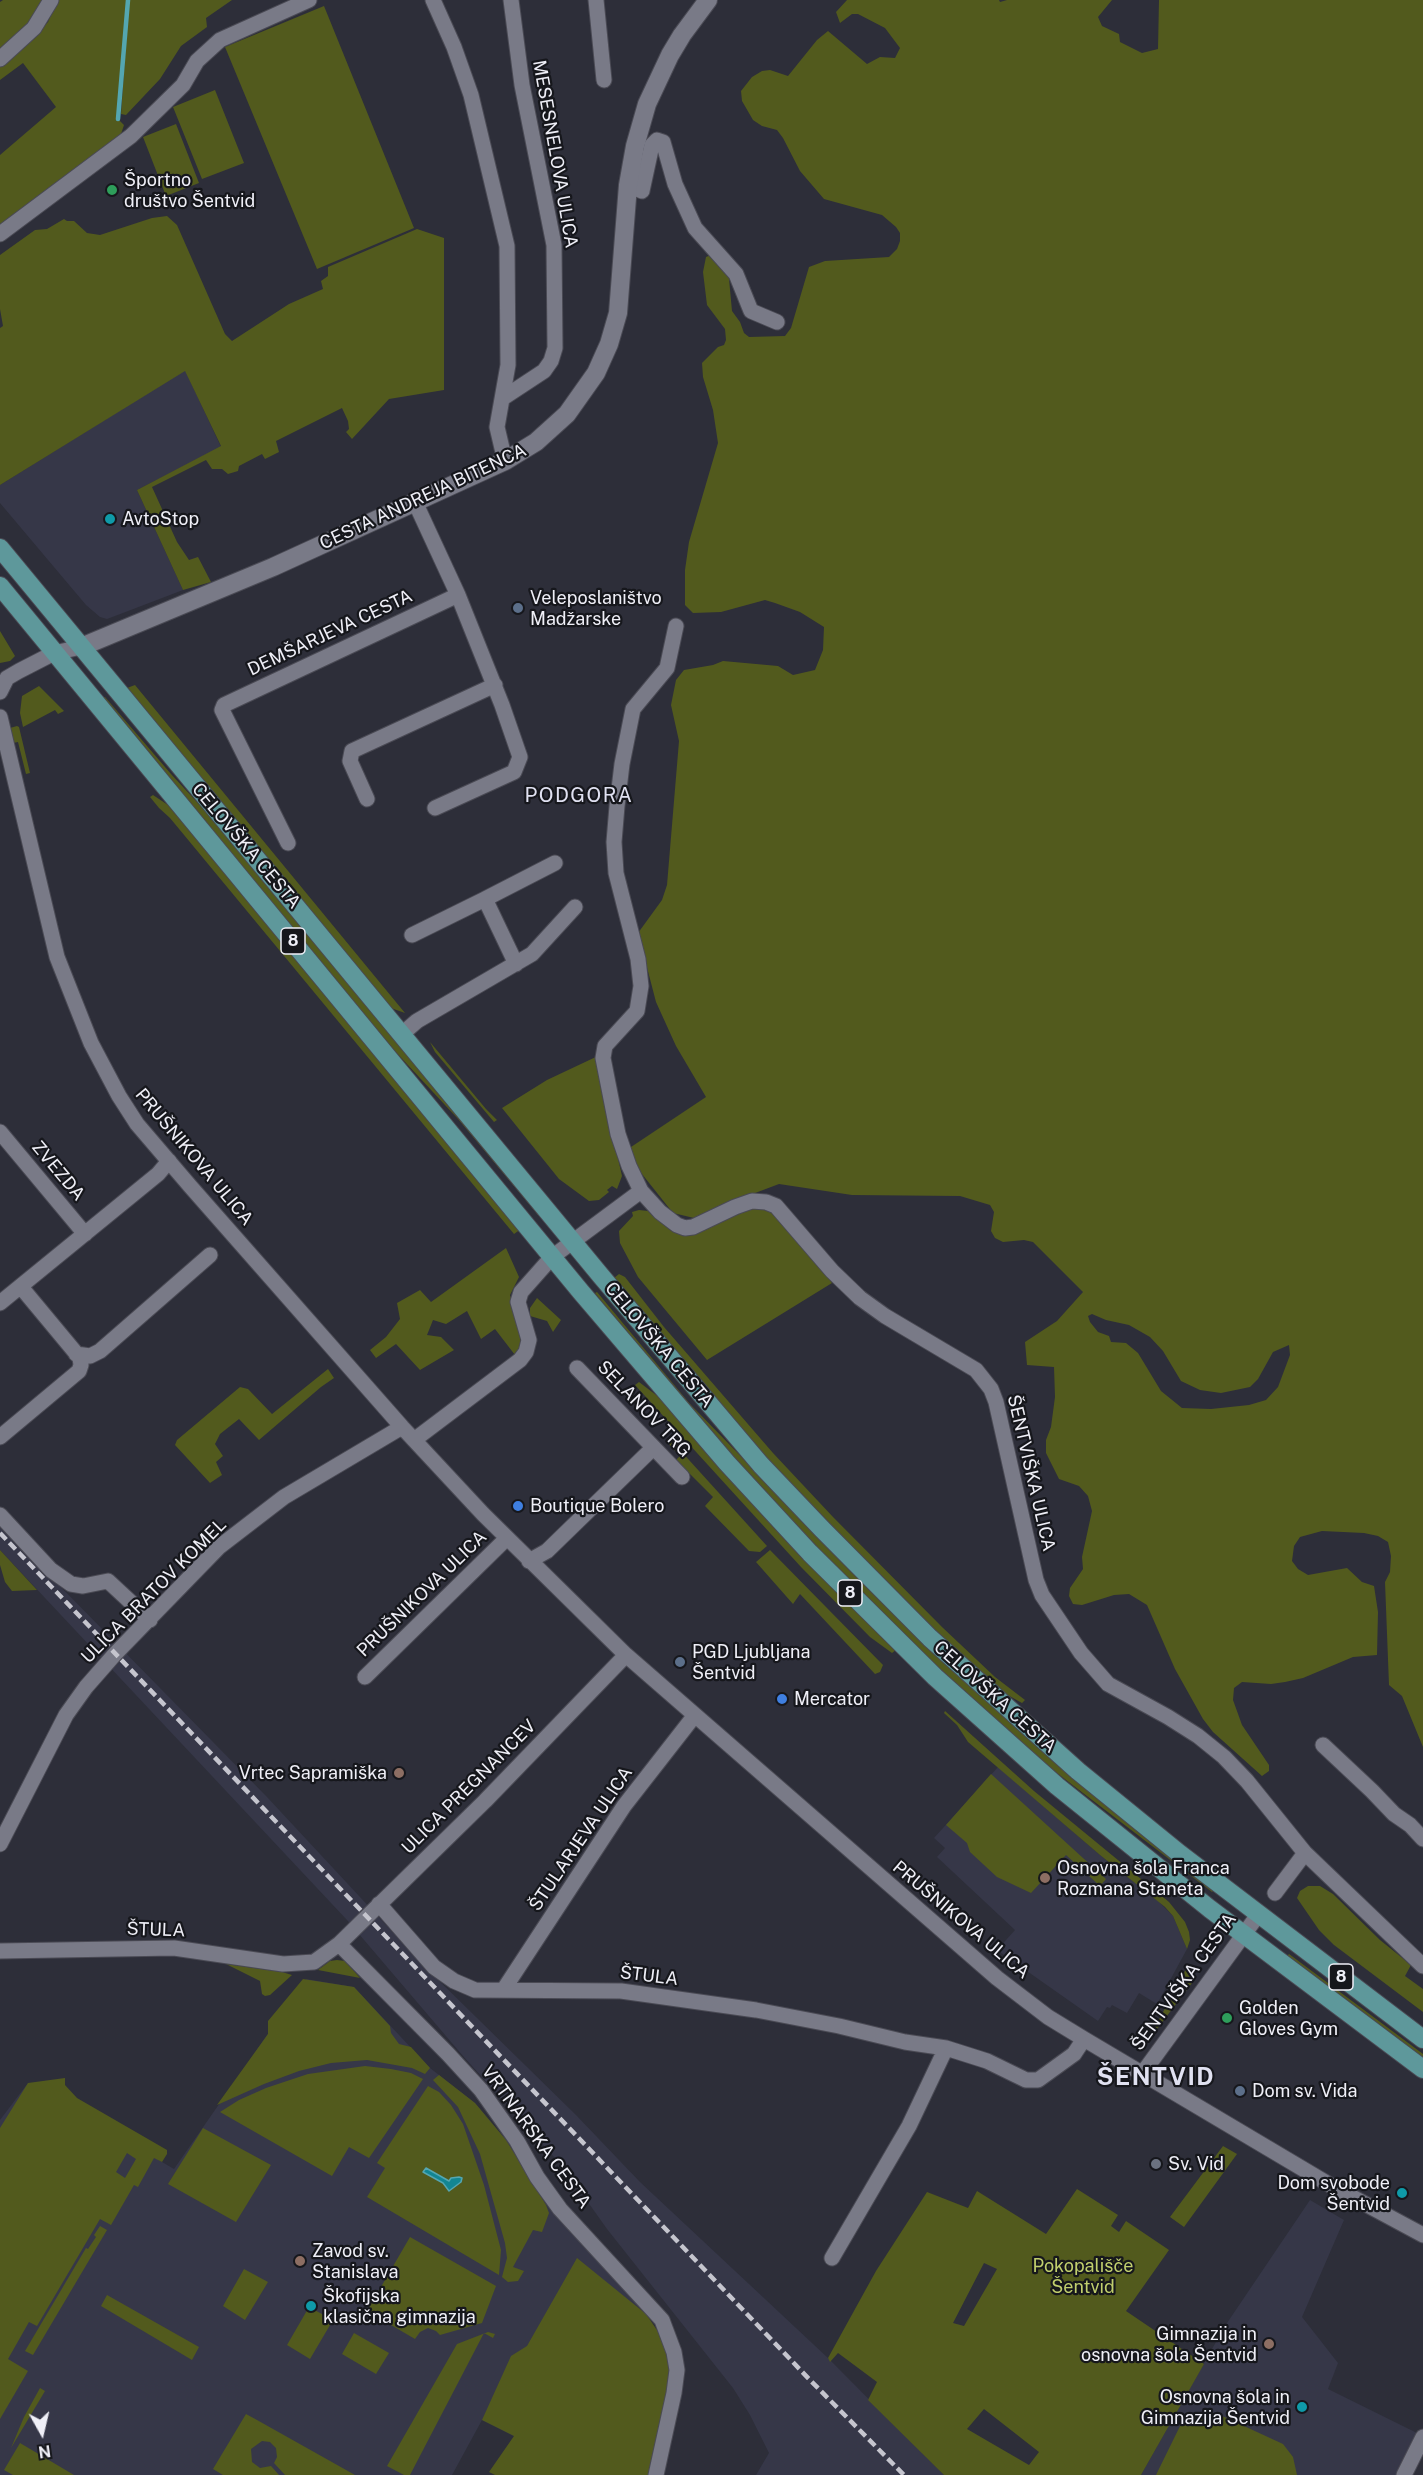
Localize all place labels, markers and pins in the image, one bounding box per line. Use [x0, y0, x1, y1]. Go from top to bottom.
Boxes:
place label: Športno društvo Šentvid [124, 169, 255, 212]
marker: Športno društvo Šentvid [105, 183, 119, 197]
place label: AvtoStop [122, 508, 199, 530]
marker: AvtoStop [103, 512, 117, 526]
place label: Veleposlaništvo Madžarske [530, 587, 662, 630]
marker: Veleposlaništvo Madžarske [511, 601, 525, 615]
place label: Boutique Bolero [530, 1495, 665, 1517]
marker: Boutique Bolero [511, 1499, 525, 1513]
place label: PGD Ljubljana Šentvid [692, 1641, 810, 1684]
marker: PGD Ljubljana Šentvid [673, 1655, 687, 1669]
place label: Mercator [794, 1688, 870, 1710]
marker: Mercator [775, 1692, 789, 1706]
place label: Vrtec Sapramiška [239, 1762, 387, 1784]
marker: Vrtec Sapramiška [392, 1766, 406, 1780]
place label: Osnovna šola Franca Rozmana Staneta [1057, 1857, 1230, 1900]
marker: Osnovna šola Franca Rozmana Staneta [1038, 1871, 1052, 1885]
place label: Golden Gloves Gym [1239, 1997, 1338, 2040]
marker: Golden Gloves Gym [1220, 2011, 1234, 2025]
place label: Dom sv. Vida [1252, 2080, 1358, 2102]
marker: Dom sv. Vida [1233, 2084, 1247, 2098]
place label: Sv. Vid [1168, 2153, 1224, 2175]
marker: Sv. Vid [1149, 2157, 1163, 2171]
place label: Dom svobode Šentvid [1277, 2172, 1390, 2214]
marker: Dom svobode Šentvid [1395, 2186, 1409, 2200]
place label: Zavod sv. Stanislava [312, 2240, 398, 2282]
marker: Zavod sv. Stanislava [293, 2254, 307, 2268]
place label: Škofijska klasična gimnazija [323, 2285, 476, 2328]
marker: Škofijska klasična gimnazija [304, 2299, 318, 2313]
place label: Gimnazija in osnovna šola Šentvid [1081, 2323, 1257, 2366]
marker: Gimnazija in osnovna šola Šentvid [1262, 2337, 1276, 2351]
place label: Osnovna šola in Gimnazija Šentvid [1141, 2386, 1290, 2428]
marker: Osnovna šola in Gimnazija Šentvid [1295, 2400, 1309, 2414]

